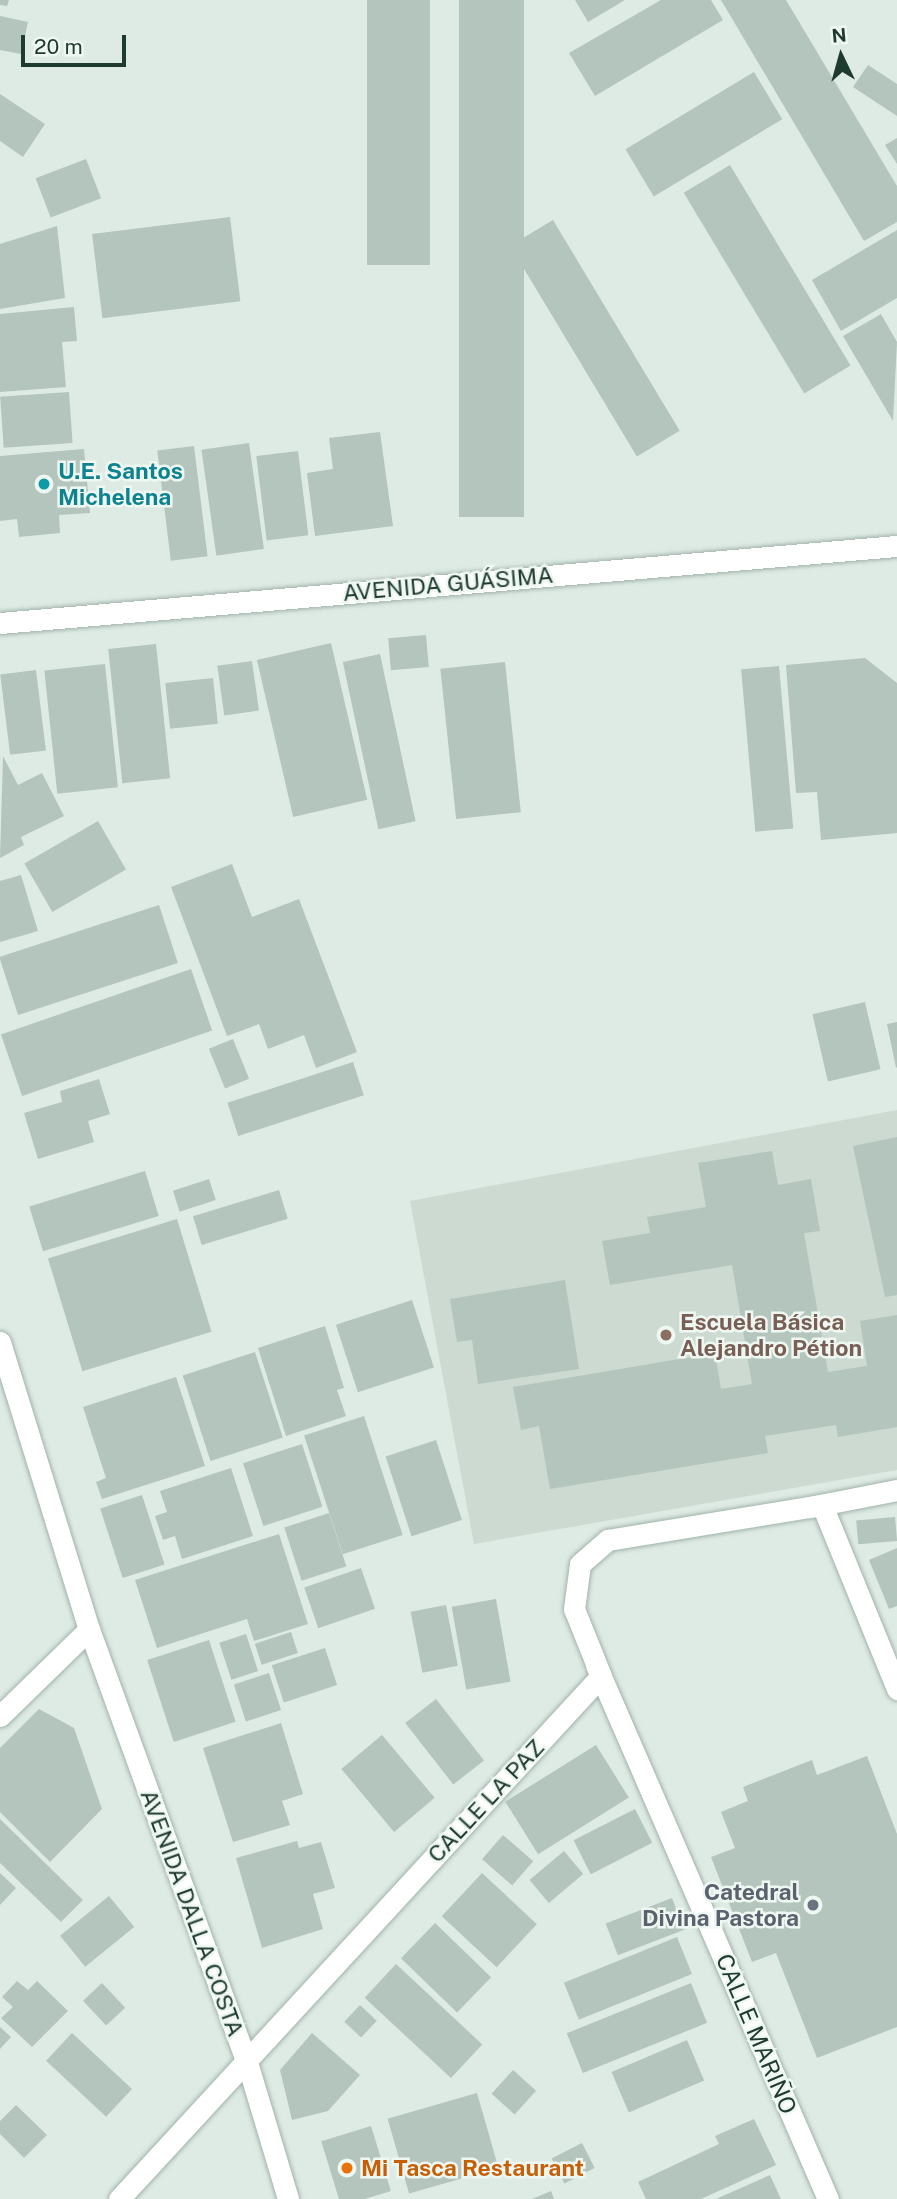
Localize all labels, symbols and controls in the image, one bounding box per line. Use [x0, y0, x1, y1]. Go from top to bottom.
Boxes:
scale bar [24, 21, 130, 65]
north arrow [806, 21, 876, 91]
text: N [831, 23, 848, 47]
text: 20 m [34, 34, 83, 59]
place label: U.E. Santos Michelena [58, 457, 183, 511]
marker: U.E. Santos Michelena [36, 476, 52, 492]
street label: AVENIDA GUÁSIMA [342, 561, 554, 607]
place label: Escuela Básica Alejandro Pétion [680, 1308, 862, 1362]
marker: Escuela Básica Alejandro Pétion [658, 1327, 674, 1343]
street label: CALLE LA PAZ [422, 1734, 550, 1868]
street label: AVENIDA DALLA COSTA [134, 1786, 250, 2040]
place label: Catedral Divina Pastora [642, 1878, 799, 1932]
marker: Catedral Divina Pastora [805, 1897, 821, 1913]
street label: CALLE MARIÑO [710, 1950, 802, 2118]
place label: Mi Tasca Restaurant [361, 2154, 584, 2182]
marker: Mi Tasca Restaurant [339, 2160, 355, 2176]

